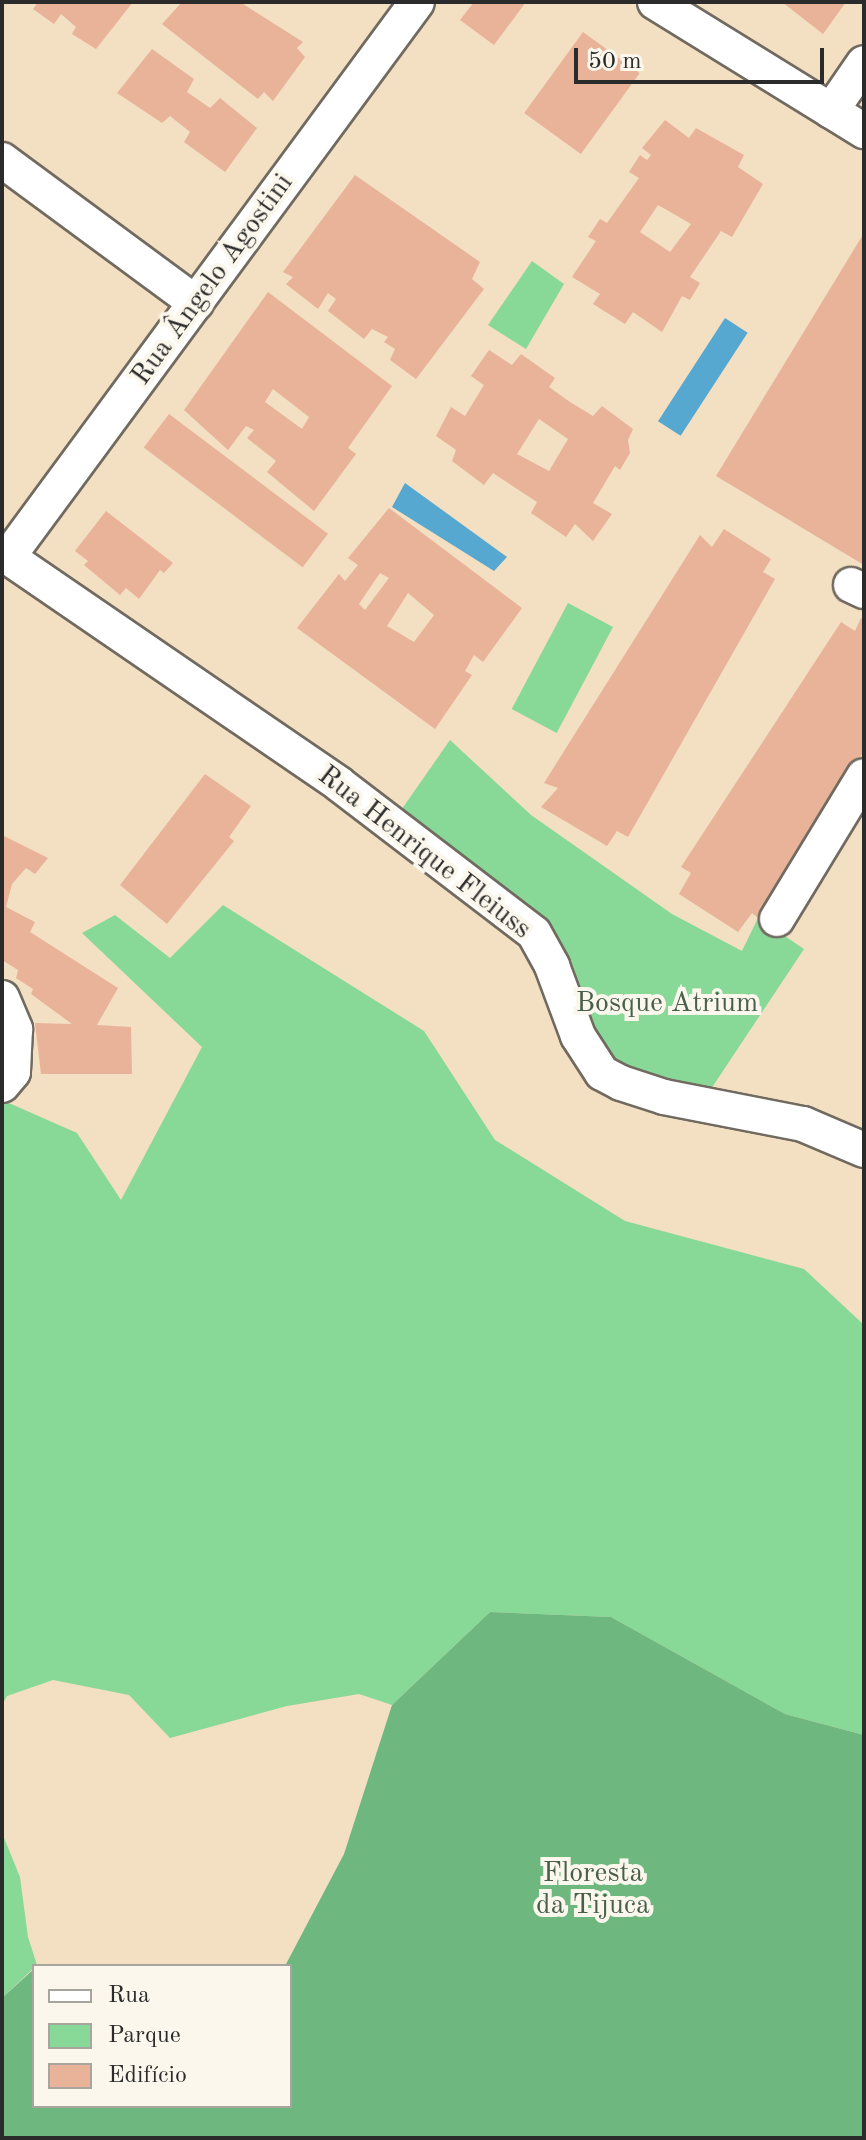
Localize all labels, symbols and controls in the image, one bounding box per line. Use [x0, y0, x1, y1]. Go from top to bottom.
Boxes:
scale bar [578, 32, 828, 82]
text: 50 m [588, 50, 642, 74]
street label: Rua Ângelo Agostini [125, 168, 301, 392]
street label: Rua Henrique Fleiuss [311, 759, 537, 947]
park label: Bosque Atrium [576, 987, 758, 1021]
park label: Floresta da Tijuca [536, 1857, 650, 1923]
legend [32, 1964, 292, 2108]
text: Rua [108, 1984, 150, 2008]
text: Parque [108, 2024, 181, 2048]
text: Edifício [108, 2064, 187, 2088]

